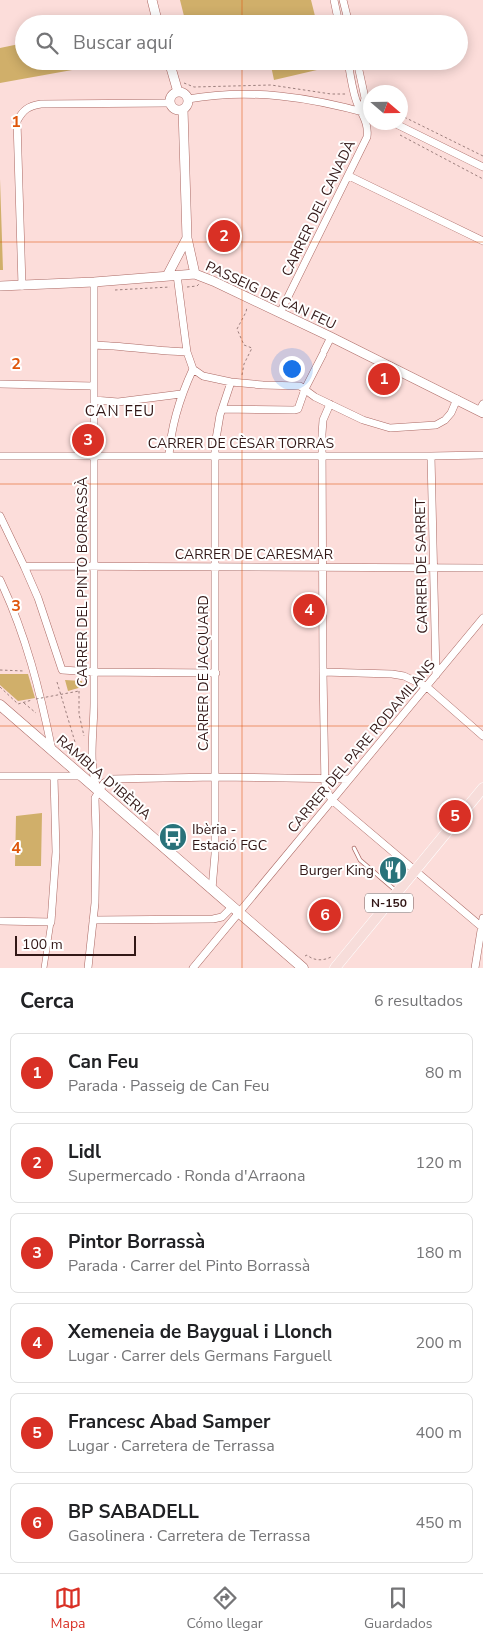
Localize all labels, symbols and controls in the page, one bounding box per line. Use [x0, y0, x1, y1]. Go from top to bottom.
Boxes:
search box [15, 15, 468, 70]
icon: search [33, 29, 61, 57]
text: Buscar aquí [73, 30, 172, 56]
north arrow [363, 85, 408, 130]
text: 1 [11, 111, 21, 133]
street label: CARRER DEL CANADÀ [277, 137, 360, 280]
pin: 2 [208, 217, 240, 255]
street label: PASSEIG DE CAN FEU [202, 257, 339, 334]
text: 2 [11, 353, 21, 375]
your location [279, 356, 305, 382]
pin: 1 [368, 360, 400, 398]
district label: CAN FEU [85, 401, 155, 421]
pin: 3 [72, 421, 104, 459]
street label: CARRER DE CÈSAR TORRAS [148, 434, 335, 453]
street label: CARRER DEL PINTO BORRASSÀ [73, 477, 92, 687]
street label: CARRER DE SARRET [411, 498, 432, 634]
street label: CARRER DE CARESMAR [175, 545, 333, 564]
pin: 4 [293, 591, 325, 629]
text: 3 [11, 595, 21, 617]
street label: CARRER DE JACQUARD [194, 595, 213, 751]
street label: CARRER DEL PARE RODAMILANS [283, 655, 440, 837]
street label: RAMBLA D'IBÈRIA [52, 731, 155, 824]
pin: 5 [439, 797, 471, 835]
place label: Ibèria - Estació FGC [192, 820, 267, 855]
bus stop icon: Ibèria - Estació FGC [158, 822, 188, 852]
text: 4 [11, 837, 21, 859]
restaurant icon: Burger King [378, 855, 408, 885]
place label: Burger King [299, 861, 374, 880]
road number: N-150 [365, 894, 413, 912]
pin: 6 [309, 896, 341, 934]
scale bar [15, 933, 136, 956]
text: 100 m [22, 935, 63, 954]
text: Cerca [20, 987, 74, 1015]
text: 6 resultados [374, 990, 463, 1012]
text: Can Feu [68, 1049, 139, 1075]
text: 1 [32, 1062, 42, 1084]
text: 80 m [425, 1062, 462, 1084]
text: Parada · Passeig de Can Feu [68, 1075, 269, 1097]
text: Lidl [68, 1139, 101, 1165]
text: 2 [32, 1152, 42, 1174]
text: 120 m [415, 1152, 462, 1174]
text: Supermercado · Ronda d'Arraona [68, 1165, 305, 1187]
text: Pintor Borrassà [68, 1229, 205, 1255]
text: 3 [32, 1242, 42, 1264]
text: 180 m [415, 1242, 462, 1264]
text: Parada · Carrer del Pinto Borrassà [68, 1255, 310, 1277]
text: Xemeneia de Baygual i Llonch [68, 1319, 332, 1345]
text: 4 [32, 1332, 42, 1354]
text: 200 m [415, 1332, 462, 1354]
text: Lugar · Carrer dels Germans Farguell [68, 1345, 332, 1367]
text: Francesc Abad Samper [68, 1409, 270, 1435]
text: 5 [32, 1422, 42, 1444]
text: 400 m [415, 1422, 462, 1444]
text: Lugar · Carretera de Terrassa [68, 1435, 275, 1457]
text: BP SABADELL [68, 1499, 199, 1525]
text: 6 [32, 1512, 42, 1534]
text: 450 m [415, 1512, 462, 1534]
text: Gasolinera · Carretera de Terrassa [68, 1525, 310, 1547]
tab: Mapa [51, 1584, 85, 1633]
tab: Cómo llegar [186, 1584, 263, 1633]
tab: Guardados [364, 1584, 433, 1633]

